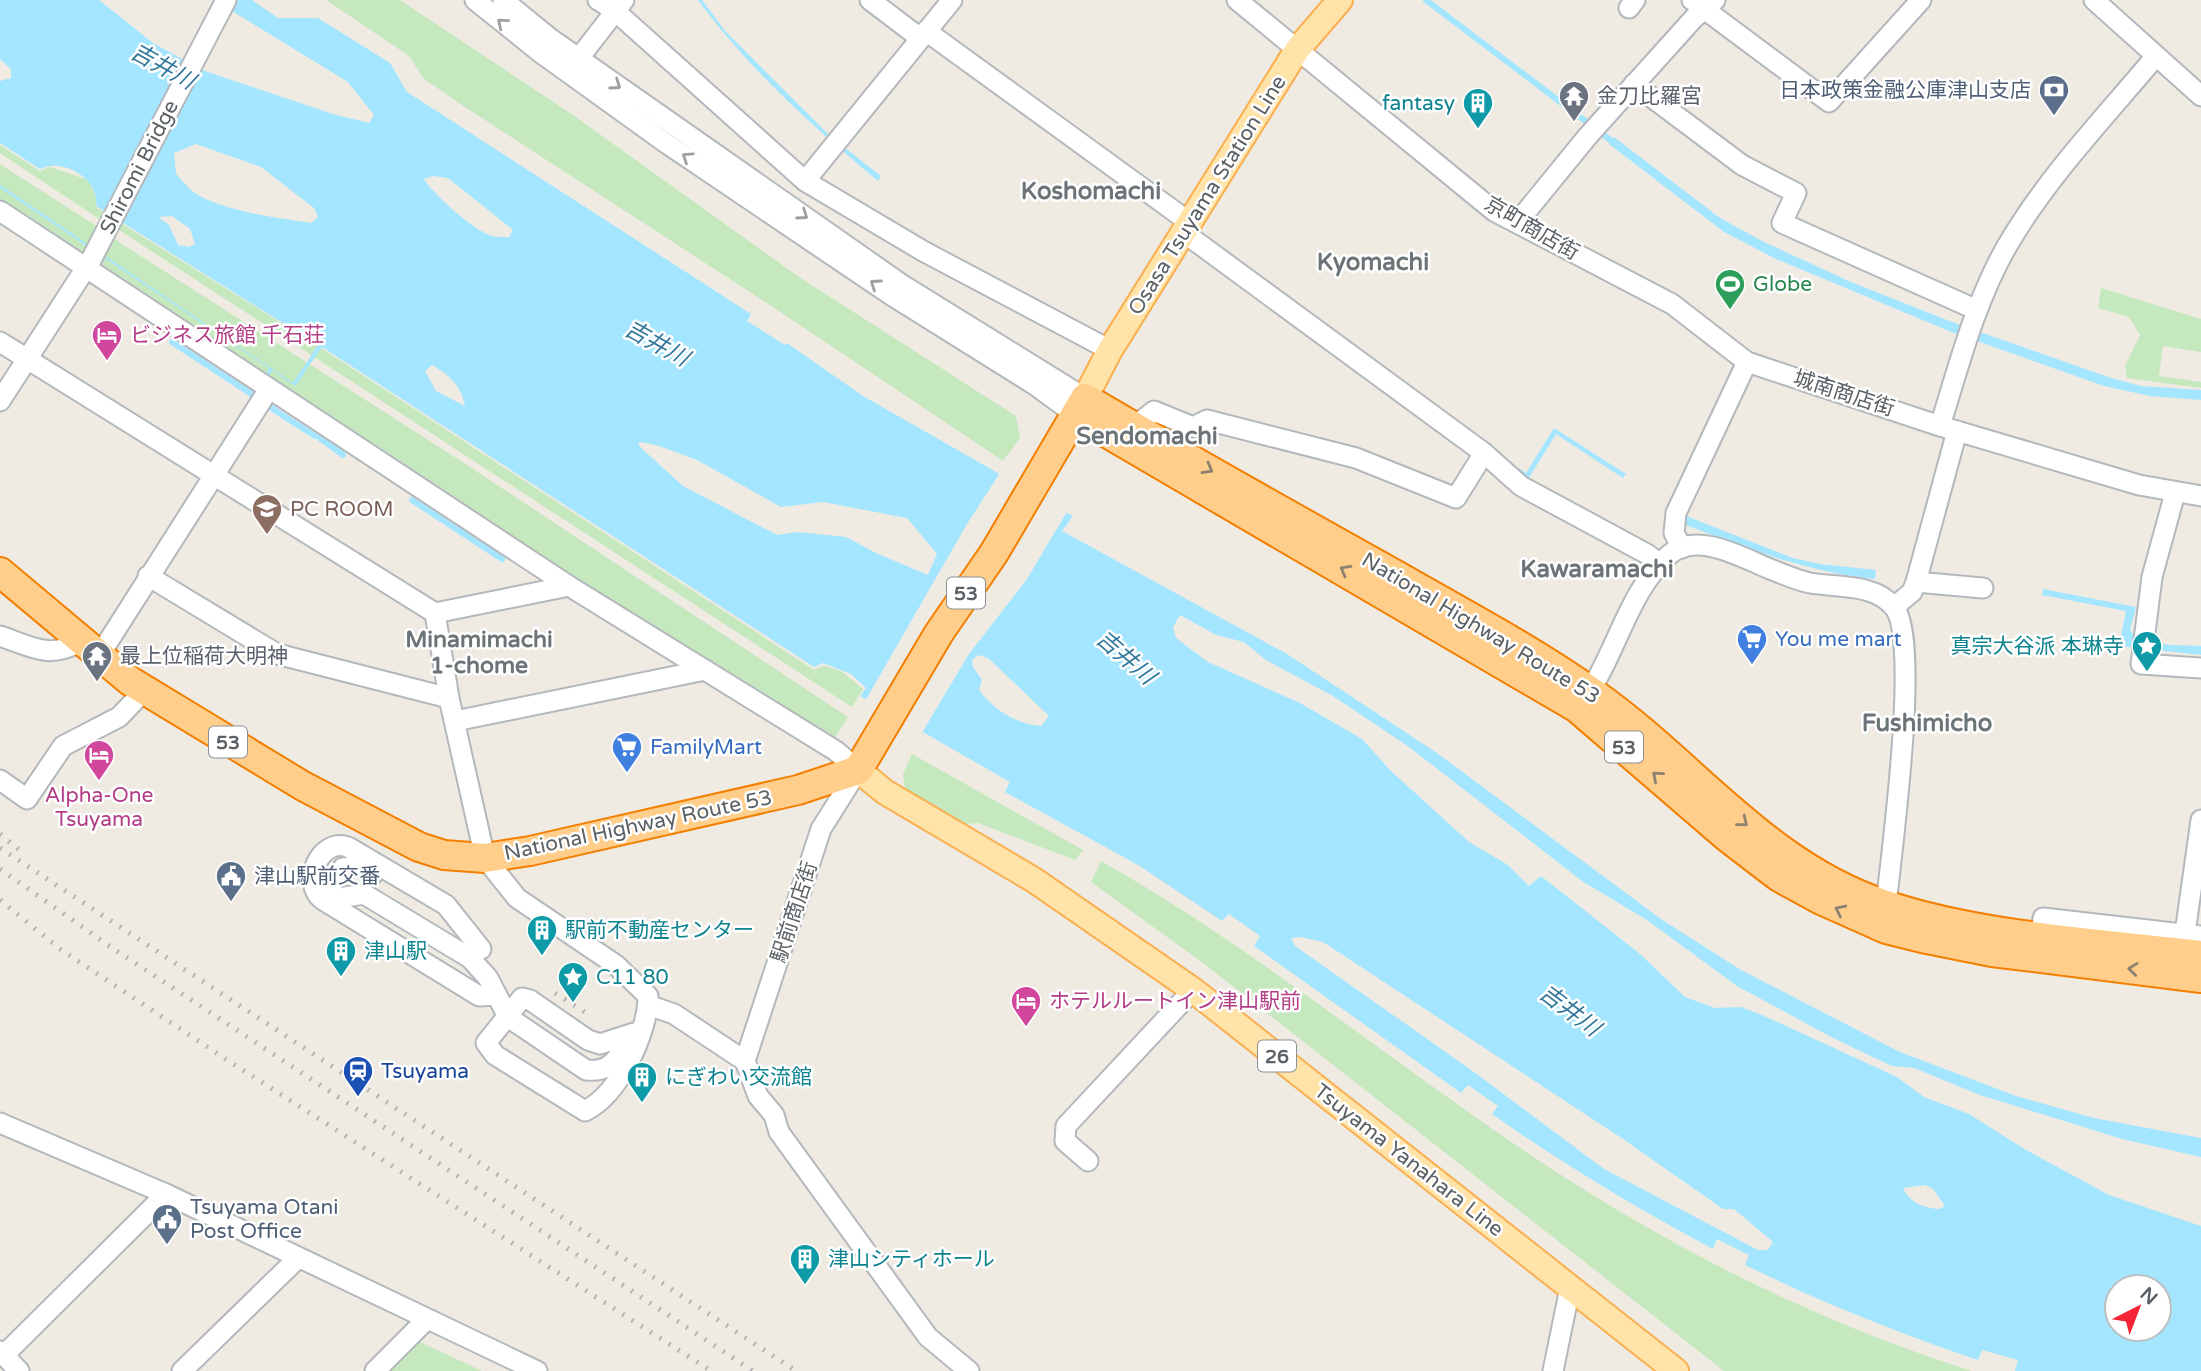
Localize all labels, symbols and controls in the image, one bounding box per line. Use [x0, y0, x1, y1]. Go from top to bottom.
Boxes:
one-way arrow [498, 19, 510, 32]
water label: 吉井川 [126, 38, 202, 97]
street label: Osasa Tsuyama Station Line [1123, 71, 1292, 320]
bank icon: 日本政策金融公庫津山支店 [2037, 73, 2071, 117]
one-way arrow [608, 77, 621, 89]
place label: 日本政策金融公庫津山支店 [1779, 78, 2031, 103]
temple icon: 金刀比羅宮 [1557, 79, 1591, 123]
place label: 金刀比羅宮 [1597, 84, 1702, 109]
building icon: fantasy [1461, 86, 1495, 130]
place label: fantasy [1382, 91, 1455, 116]
street label: Shiromi Bridge [95, 96, 184, 239]
one-way arrow [682, 152, 695, 165]
district label: Koshomachi [1021, 177, 1161, 206]
street label: 京町商店街 [1480, 191, 1583, 266]
one-way arrow [795, 207, 808, 219]
district label: Kyomachi [1317, 248, 1429, 277]
sports icon: Globe [1713, 267, 1747, 311]
place label: Globe [1753, 272, 1812, 297]
one-way arrow [870, 280, 883, 292]
water label: 吉井川 [620, 315, 696, 374]
hotel icon: ビジネス旅館 千石荘 [90, 318, 124, 362]
place label: ビジネス旅館 千石荘 [130, 323, 324, 348]
street label: 城南商店街 [1790, 365, 1898, 422]
district label: Sendomachi [1076, 422, 1218, 451]
one-way arrow [1200, 461, 1213, 474]
school or university icon: PC ROOM [250, 492, 284, 536]
place label: PC ROOM [290, 497, 394, 522]
street label: National Highway Route 53 [1357, 547, 1604, 710]
district label: Kawaramachi [1520, 555, 1674, 584]
one-way arrow [1340, 565, 1353, 578]
road number: 53 [947, 578, 985, 608]
supermarket icon: You me mart [1735, 622, 1769, 666]
water label: 吉井川 [1090, 625, 1163, 693]
district label: Minamimachi 1-chome [405, 626, 553, 680]
place label: You me mart [1775, 627, 1902, 652]
place icon: 真宗大谷派 本琳寺 [2130, 629, 2164, 673]
place label: 真宗大谷派 本琳寺 [1951, 634, 2124, 659]
temple icon: 最上位稲荷大明神 [80, 639, 114, 683]
place label: 最上位稲荷大明神 [120, 644, 288, 669]
district label: Fushimicho [1862, 709, 1992, 738]
road number: 53 [209, 726, 247, 758]
supermarket icon: FamilyMart [610, 730, 644, 774]
road number: 53 [1605, 732, 1643, 762]
place label: FamilyMart [650, 735, 762, 760]
hotel icon: Alpha-One Tsuyama [82, 738, 116, 782]
one-way arrow [1652, 772, 1665, 784]
place label: Alpha-One Tsuyama [45, 783, 153, 832]
street label: National Highway Route 53 [502, 785, 774, 866]
one-way arrow [1736, 813, 1748, 826]
street label: 駅前商店街 [766, 858, 823, 966]
public building icon: 津山駅前交番 [214, 859, 248, 903]
place label: 津山駅前交番 [254, 864, 380, 889]
one-way arrow [1835, 904, 1847, 918]
building icon: 駅前不動産センター [525, 913, 559, 957]
place label: 駅前不動産センター [565, 918, 754, 943]
building icon: 津山駅 [324, 934, 358, 978]
place label: 津山駅 [364, 939, 427, 964]
place icon: C11 80 [556, 960, 590, 1004]
one-way arrow [2127, 962, 2139, 977]
place label: C11 80 [596, 965, 669, 990]
water label: 吉井川 [1533, 979, 1608, 1045]
hotel icon: ホテルルートイン津山駅前 [1009, 984, 1043, 1028]
place label: ホテルルートイン津山駅前 [1049, 989, 1301, 1014]
road number: 26 [1258, 1040, 1296, 1072]
station icon: Tsuyama [341, 1054, 375, 1098]
place label: Tsuyama [381, 1059, 469, 1084]
building icon: にぎわい交流館 [625, 1060, 659, 1104]
place label: にぎわい交流館 [665, 1065, 812, 1090]
street label: Tsuyama Yanahara Line [1309, 1079, 1509, 1242]
place label: Tsuyama Otani Post Office [190, 1195, 338, 1244]
public building icon: Tsuyama Otani Post Office [150, 1202, 184, 1246]
building icon: 津山シティホール [788, 1242, 822, 1286]
place label: 津山シティホール [828, 1247, 995, 1272]
north arrow [2103, 1273, 2173, 1343]
text: N [2136, 1283, 2162, 1309]

